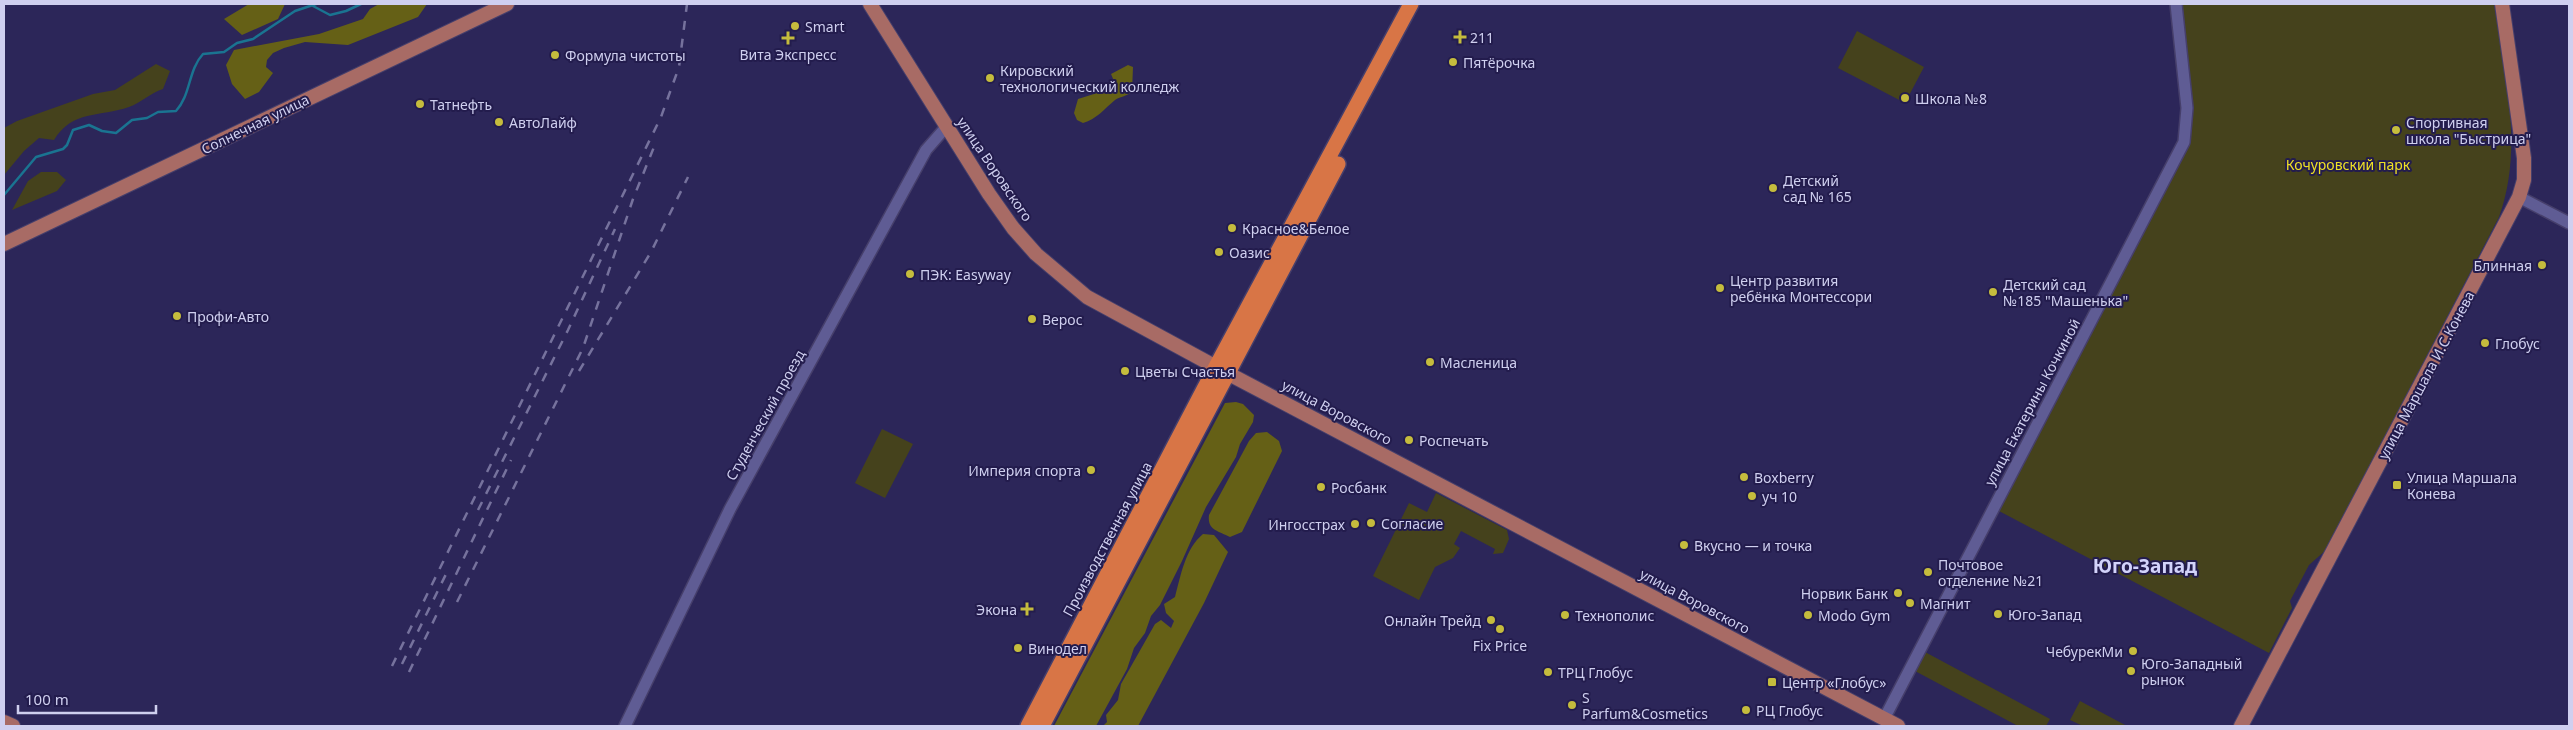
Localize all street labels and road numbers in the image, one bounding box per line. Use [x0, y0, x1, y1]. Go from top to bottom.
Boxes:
street label: Солнечная улица [198, 90, 312, 158]
street label: улица Воровского [953, 113, 1037, 225]
street label: улица Маршала И.С.Конева [2373, 288, 2479, 462]
street label: улица Екатерины Кочкиной [1980, 315, 2084, 489]
street label: Студенческий проезд [721, 346, 809, 484]
street label: улица Воровского [1279, 375, 1395, 449]
street label: Производственная улица [1058, 458, 1156, 620]
street label: улица Воровского [1637, 564, 1753, 638]

